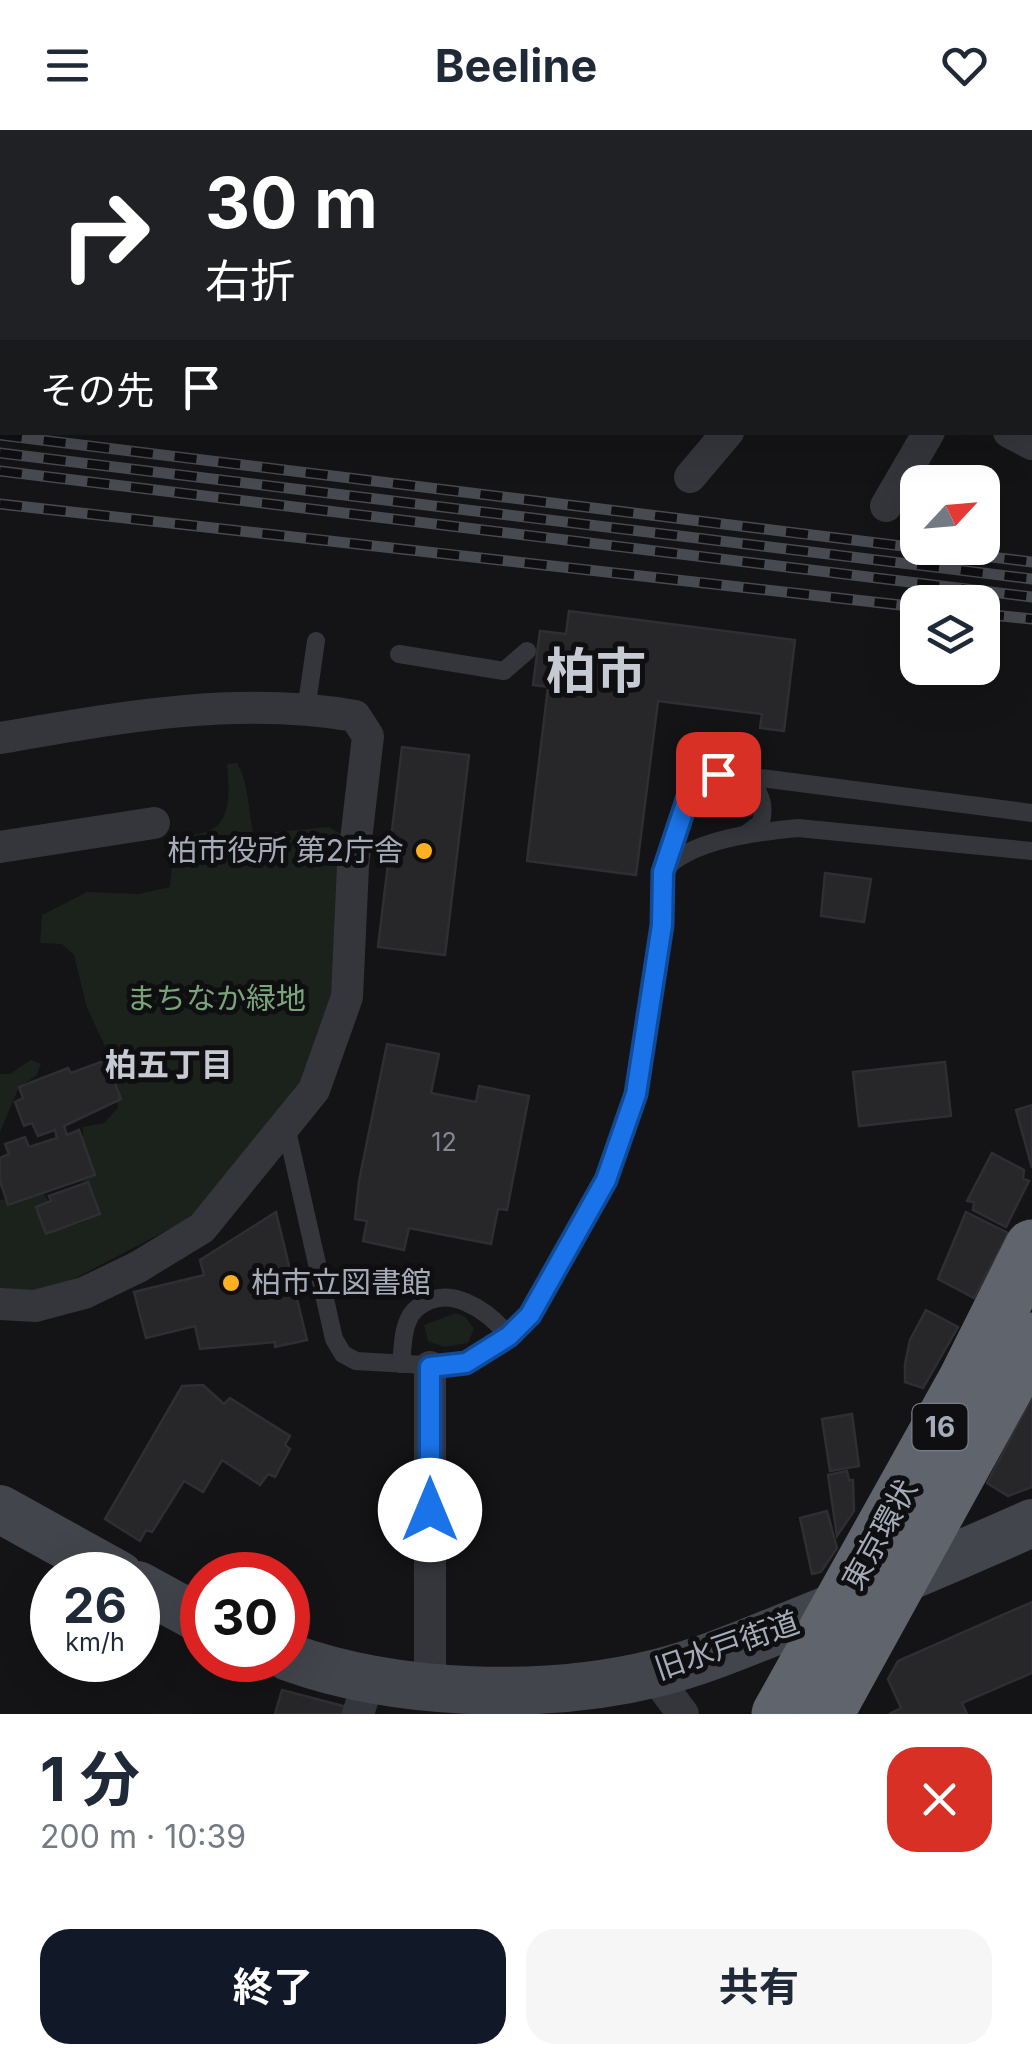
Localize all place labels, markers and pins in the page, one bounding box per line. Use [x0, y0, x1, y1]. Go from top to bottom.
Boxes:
pin [676, 732, 761, 817]
place label: 柏市役所 第2庁舎 [167, 832, 404, 868]
marker: 柏市役所 第2庁舎 [413, 840, 435, 862]
place label: 柏市立図書館 [251, 1264, 431, 1300]
marker: 柏市立図書館 [220, 1272, 242, 1294]

